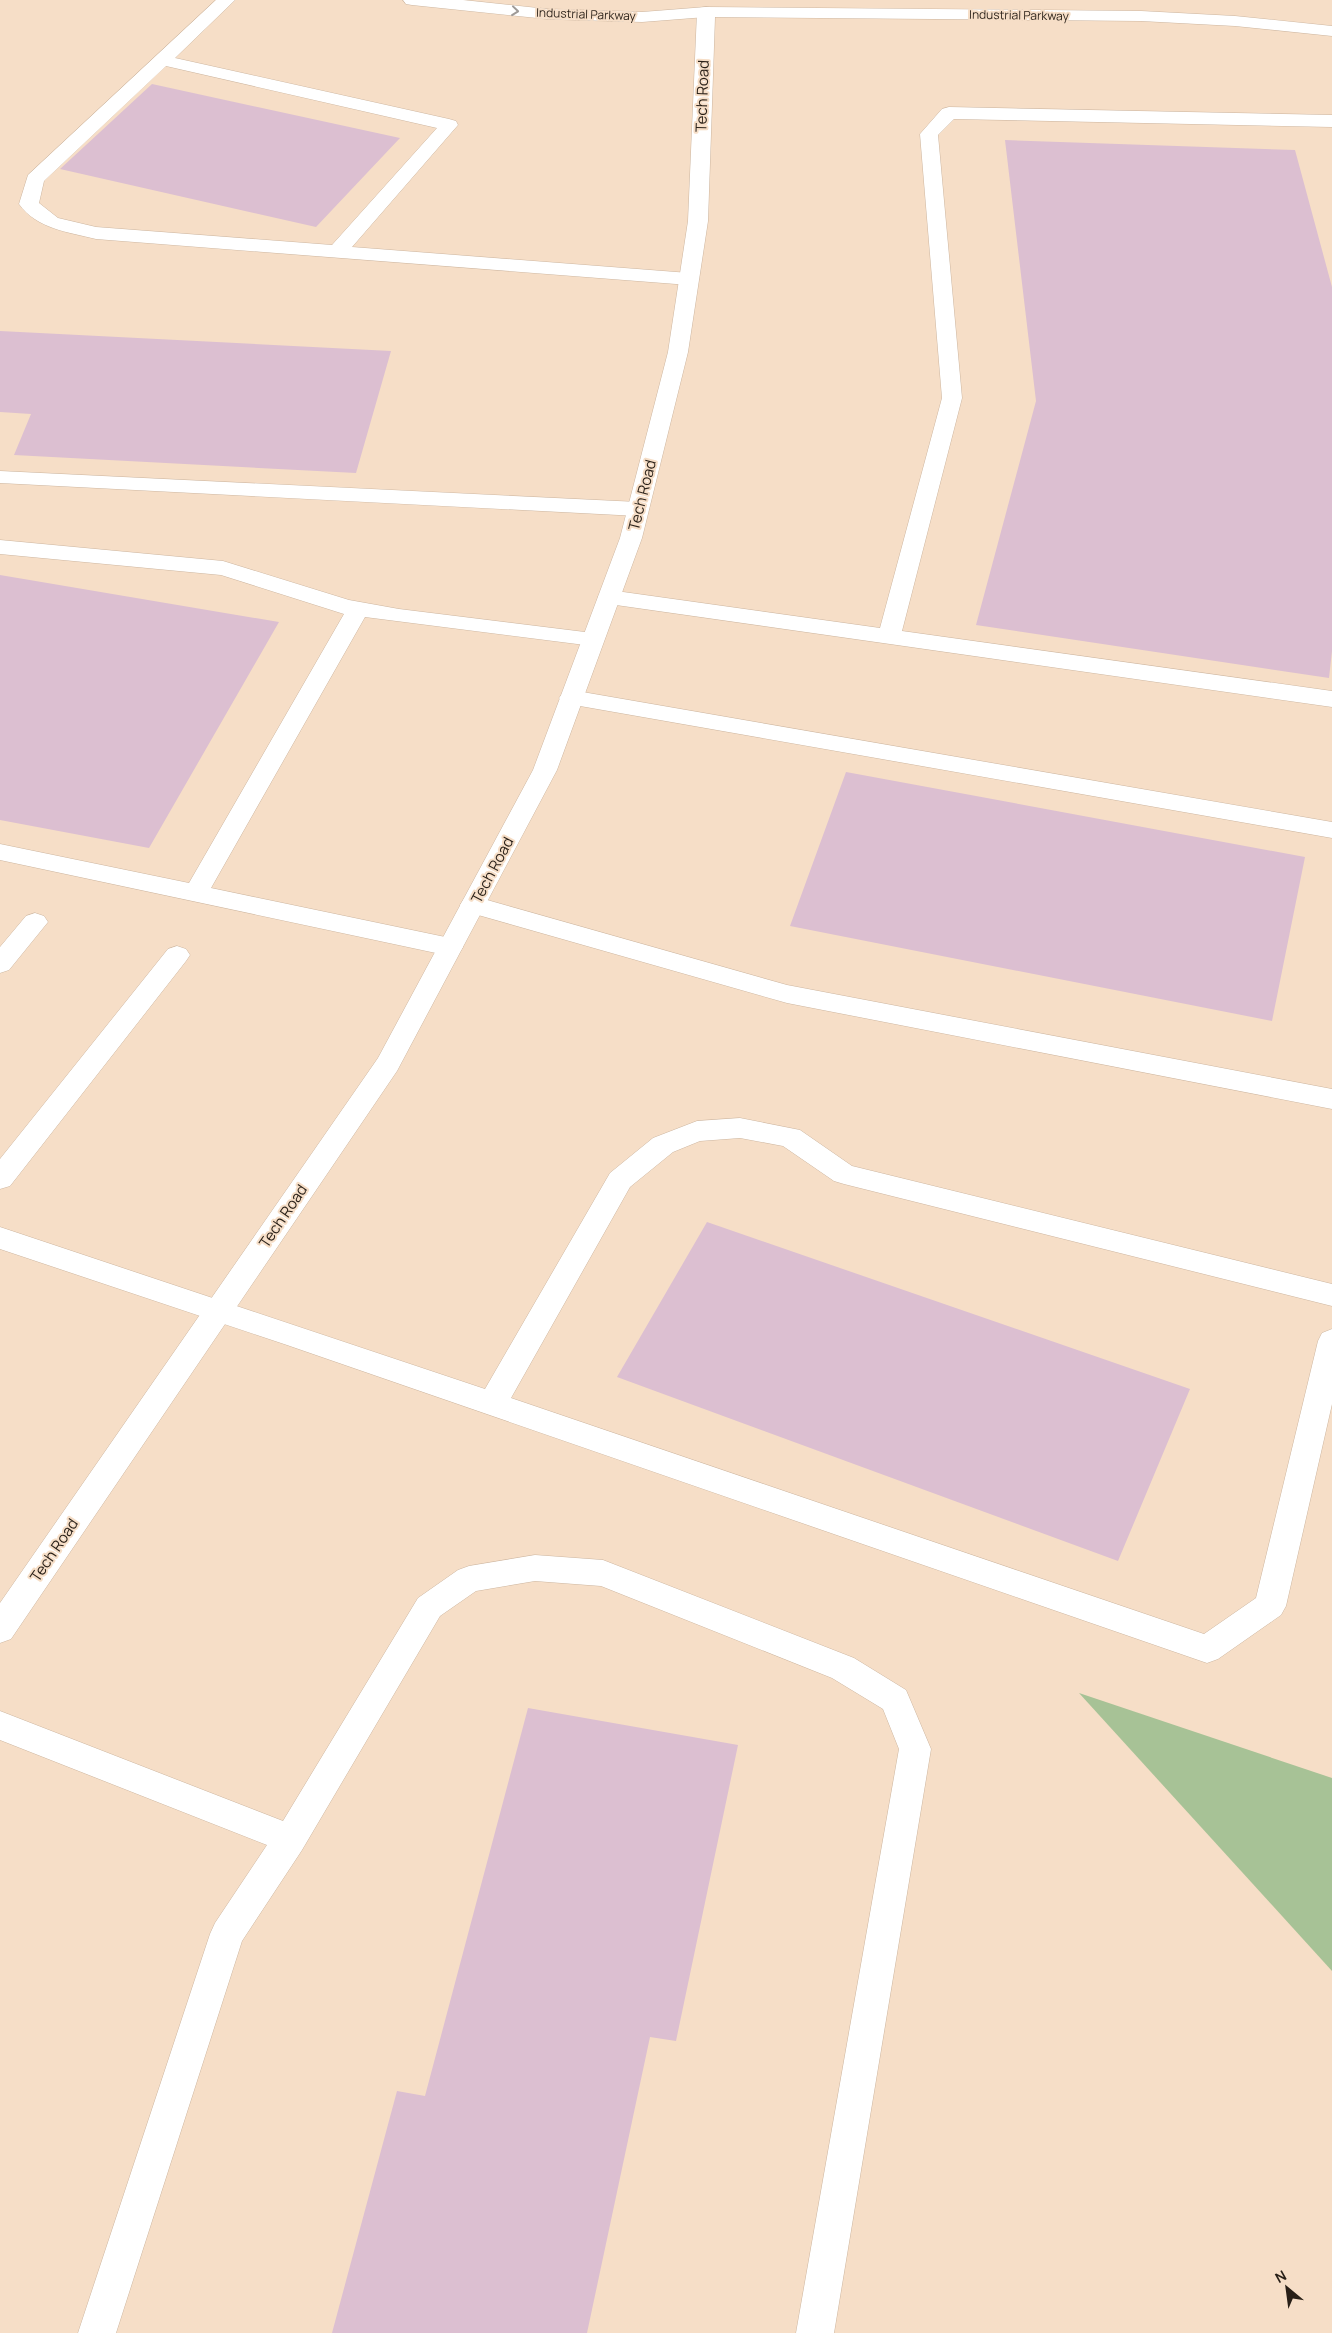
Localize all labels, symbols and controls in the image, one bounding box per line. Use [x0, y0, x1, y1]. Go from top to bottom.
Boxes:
street label: Industrial Parkway [536, 4, 637, 24]
one-way arrow [511, 5, 519, 16]
street label: Industrial Parkway [969, 6, 1070, 24]
street label: Tech Road [690, 60, 714, 132]
street label: Tech Road [623, 457, 661, 533]
street label: Tech Road [466, 833, 518, 907]
street label: Tech Road [254, 1180, 312, 1252]
street label: Tech Road [25, 1514, 83, 1586]
north arrow [1262, 2263, 1312, 2313]
text: N [1271, 2265, 1289, 2287]

